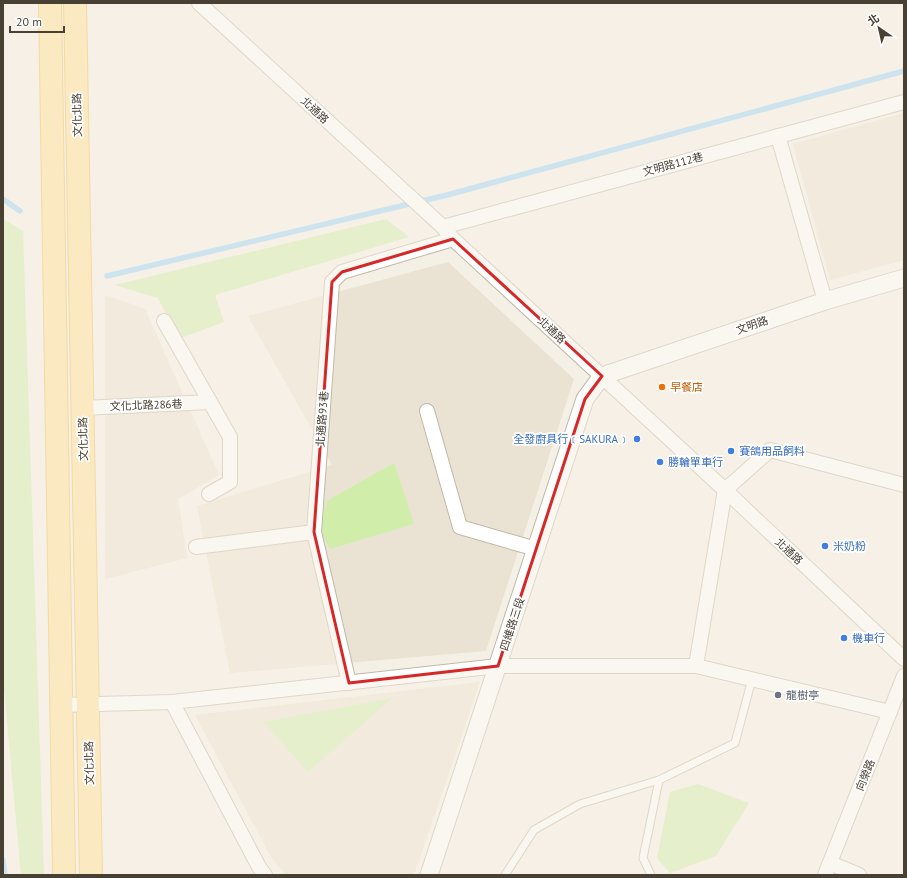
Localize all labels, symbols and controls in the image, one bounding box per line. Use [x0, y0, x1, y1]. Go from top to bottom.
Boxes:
scale bar [10, 8, 64, 34]
north arrow [859, 8, 899, 48]
text: 北 [865, 11, 882, 29]
text: 20 m [16, 14, 42, 29]
street label: 文化北路 [70, 93, 84, 137]
street label: 北通路 [298, 94, 332, 126]
street label: 文明路112巷 [641, 149, 705, 179]
street label: 文明路 [734, 313, 770, 337]
street label: 北通路 [535, 314, 569, 346]
place label: 早餐店 [670, 380, 703, 394]
marker: 早餐店 [657, 382, 667, 392]
street label: 北通路93巷 [313, 391, 331, 447]
street label: 文化北路286巷 [109, 397, 183, 413]
street label: 文化北路 [76, 417, 90, 461]
place label: 全發廚具行﹝SAKURA﹞ [513, 432, 629, 446]
marker: 全發廚具行﹝SAKURA﹞ [632, 434, 642, 444]
place label: 賽鴿用品飼料 [739, 444, 805, 458]
marker: 賽鴿用品飼料 [726, 446, 736, 456]
place label: 勝輪單車行 [668, 455, 723, 469]
marker: 勝輪單車行 [655, 457, 665, 467]
street label: 北通路 [772, 535, 806, 567]
place label: 米奶粉 [833, 539, 866, 553]
marker: 米奶粉 [820, 541, 830, 551]
street label: 四維路三段 [497, 596, 527, 652]
place label: 機車行 [852, 631, 885, 645]
marker: 機車行 [839, 633, 849, 643]
place label: 龍樹亭 [786, 688, 819, 702]
marker: 龍樹亭 [773, 690, 783, 700]
street label: 文化北路 [82, 741, 96, 785]
street label: 向榮路 [852, 757, 878, 793]

